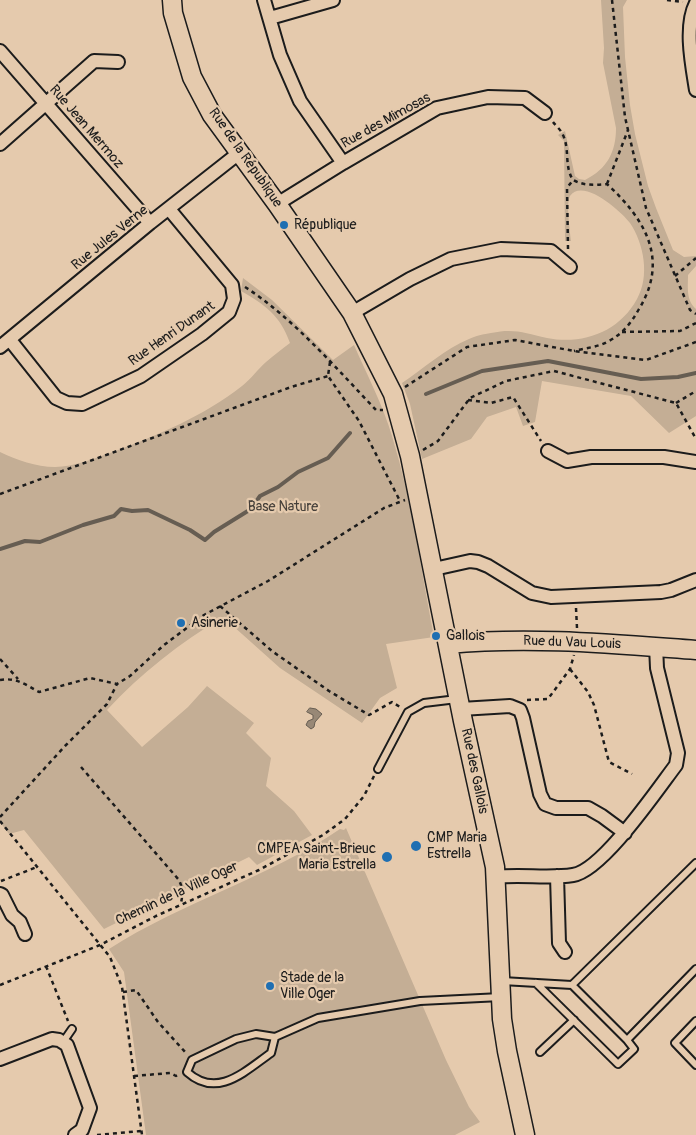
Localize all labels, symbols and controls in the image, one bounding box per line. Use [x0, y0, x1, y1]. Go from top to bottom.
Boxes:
street label: Rue Jean Mermoz [45, 82, 127, 172]
street label: Rue des Mimosas [338, 90, 434, 152]
street label: Rue de la République [204, 105, 286, 211]
street label: Rue Jules Verne [68, 202, 152, 274]
place label: République [294, 217, 356, 233]
marker: République [278, 219, 290, 231]
street label: Rue Henri Dunant [126, 298, 218, 370]
park label: Base Nature [248, 499, 318, 515]
place label: Asinerie [191, 615, 238, 631]
marker: Asinerie [175, 617, 187, 629]
place label: Gallois [446, 628, 485, 644]
marker: Gallois [430, 630, 442, 642]
street label: Rue du Vau Louis [523, 633, 621, 653]
street label: Rue des Gallois [457, 727, 491, 815]
place label: CMP Maria Estrella [427, 830, 487, 862]
marker: CMP Maria Estrella [409, 839, 423, 853]
place label: CMPEA Saint-Brieuc Maria Estrella [257, 841, 376, 874]
marker: CMPEA Saint-Brieuc Maria Estrella [380, 850, 394, 864]
street label: Chemin de la Ville Oger [113, 858, 241, 930]
place label: Stade de la Ville Oger [280, 970, 344, 1002]
marker: Stade de la Ville Oger [264, 980, 276, 992]

